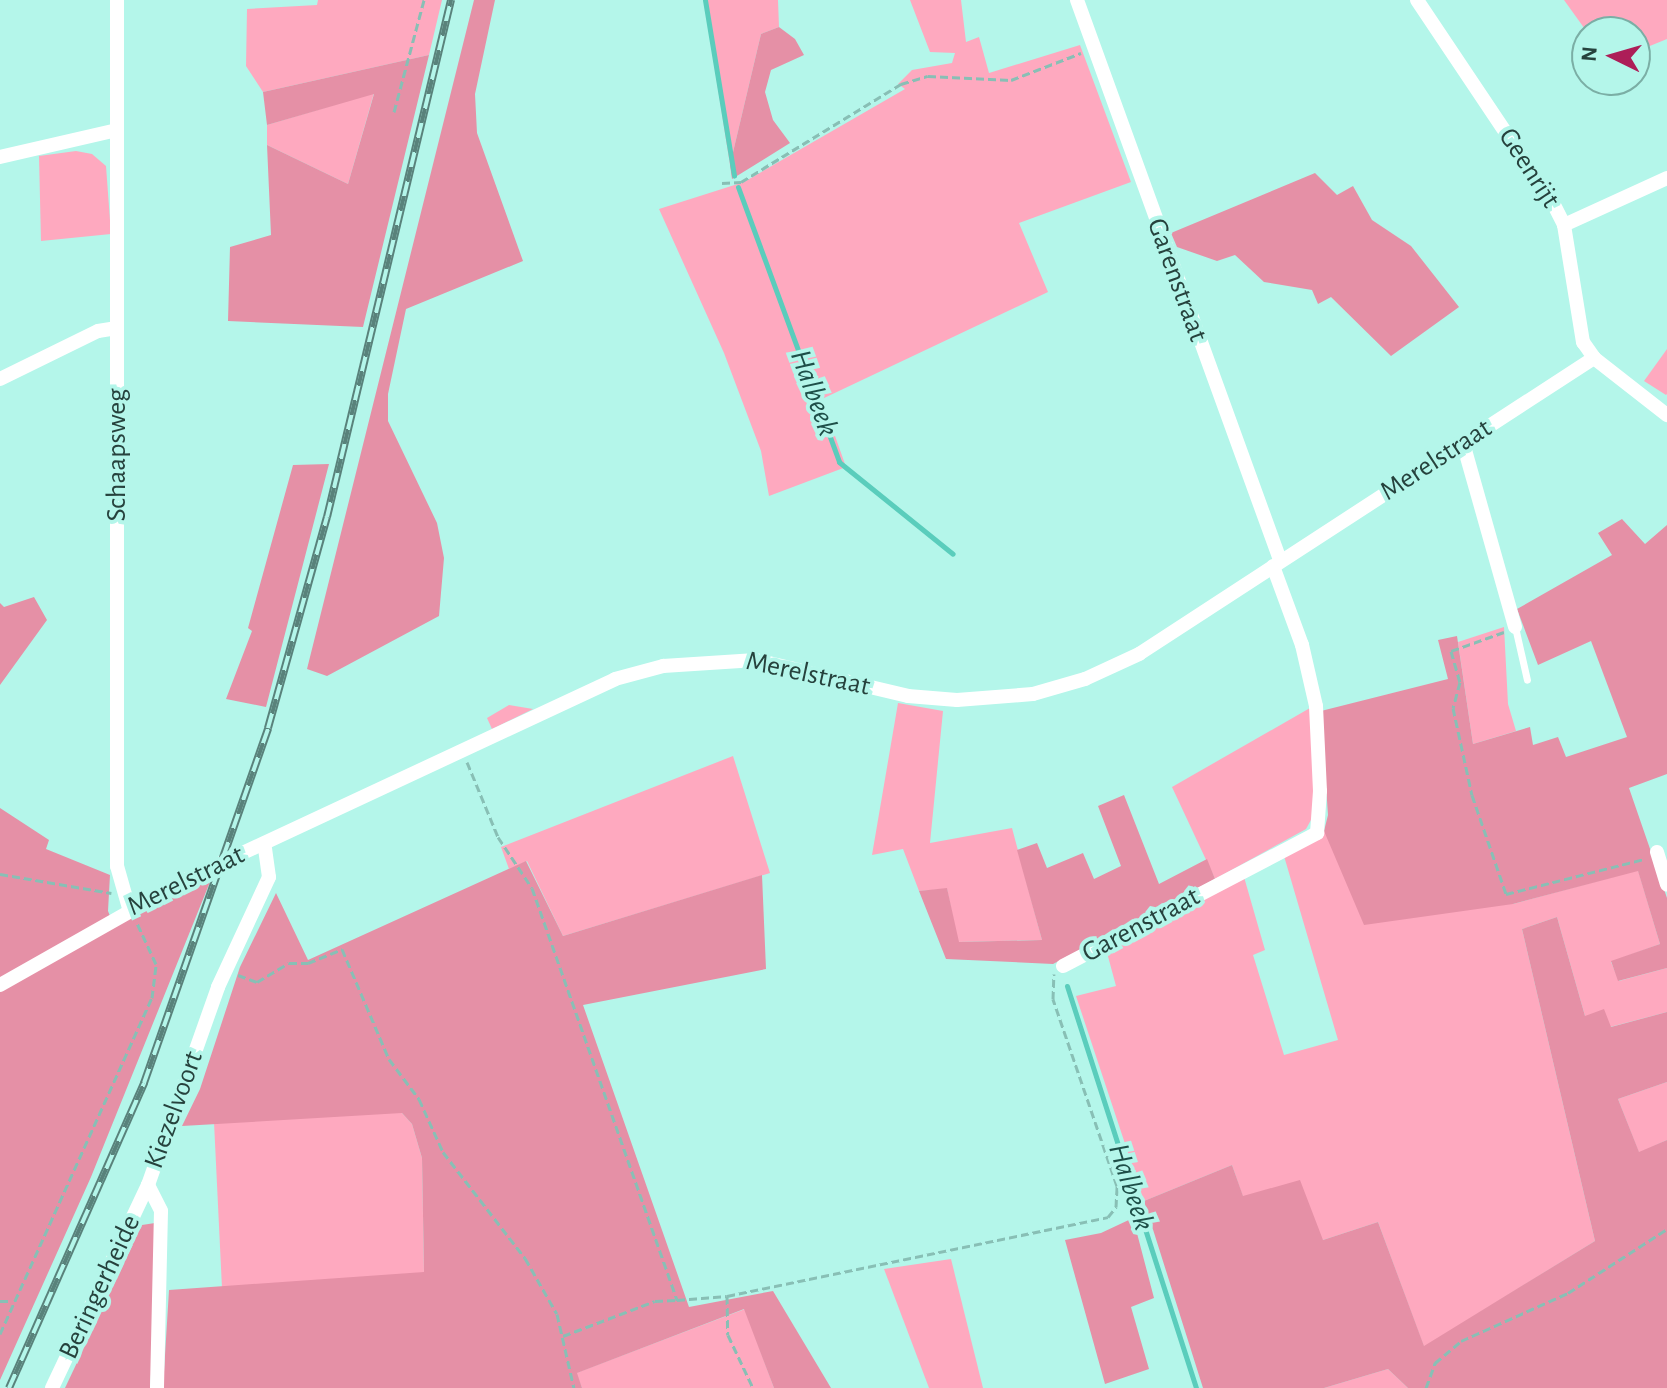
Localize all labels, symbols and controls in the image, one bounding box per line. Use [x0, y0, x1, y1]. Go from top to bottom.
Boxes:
north arrow [1571, 16, 1651, 96]
text: N [1577, 46, 1601, 63]
street label: Geenrijt [1491, 122, 1567, 214]
street label: Garenstraat [1139, 214, 1215, 346]
water label: Halbeek [782, 345, 846, 441]
street label: Schaapsweg [100, 388, 134, 522]
street label: Merelstraat [1374, 412, 1498, 508]
street label: Merelstraat [743, 644, 873, 704]
street label: Merelstraat [122, 838, 250, 924]
street label: Garenstraat [1076, 880, 1206, 970]
street label: Kiezelvoort [137, 1047, 211, 1173]
water label: Halbeek [1100, 1139, 1162, 1235]
street label: Beringerheide [52, 1210, 148, 1364]

